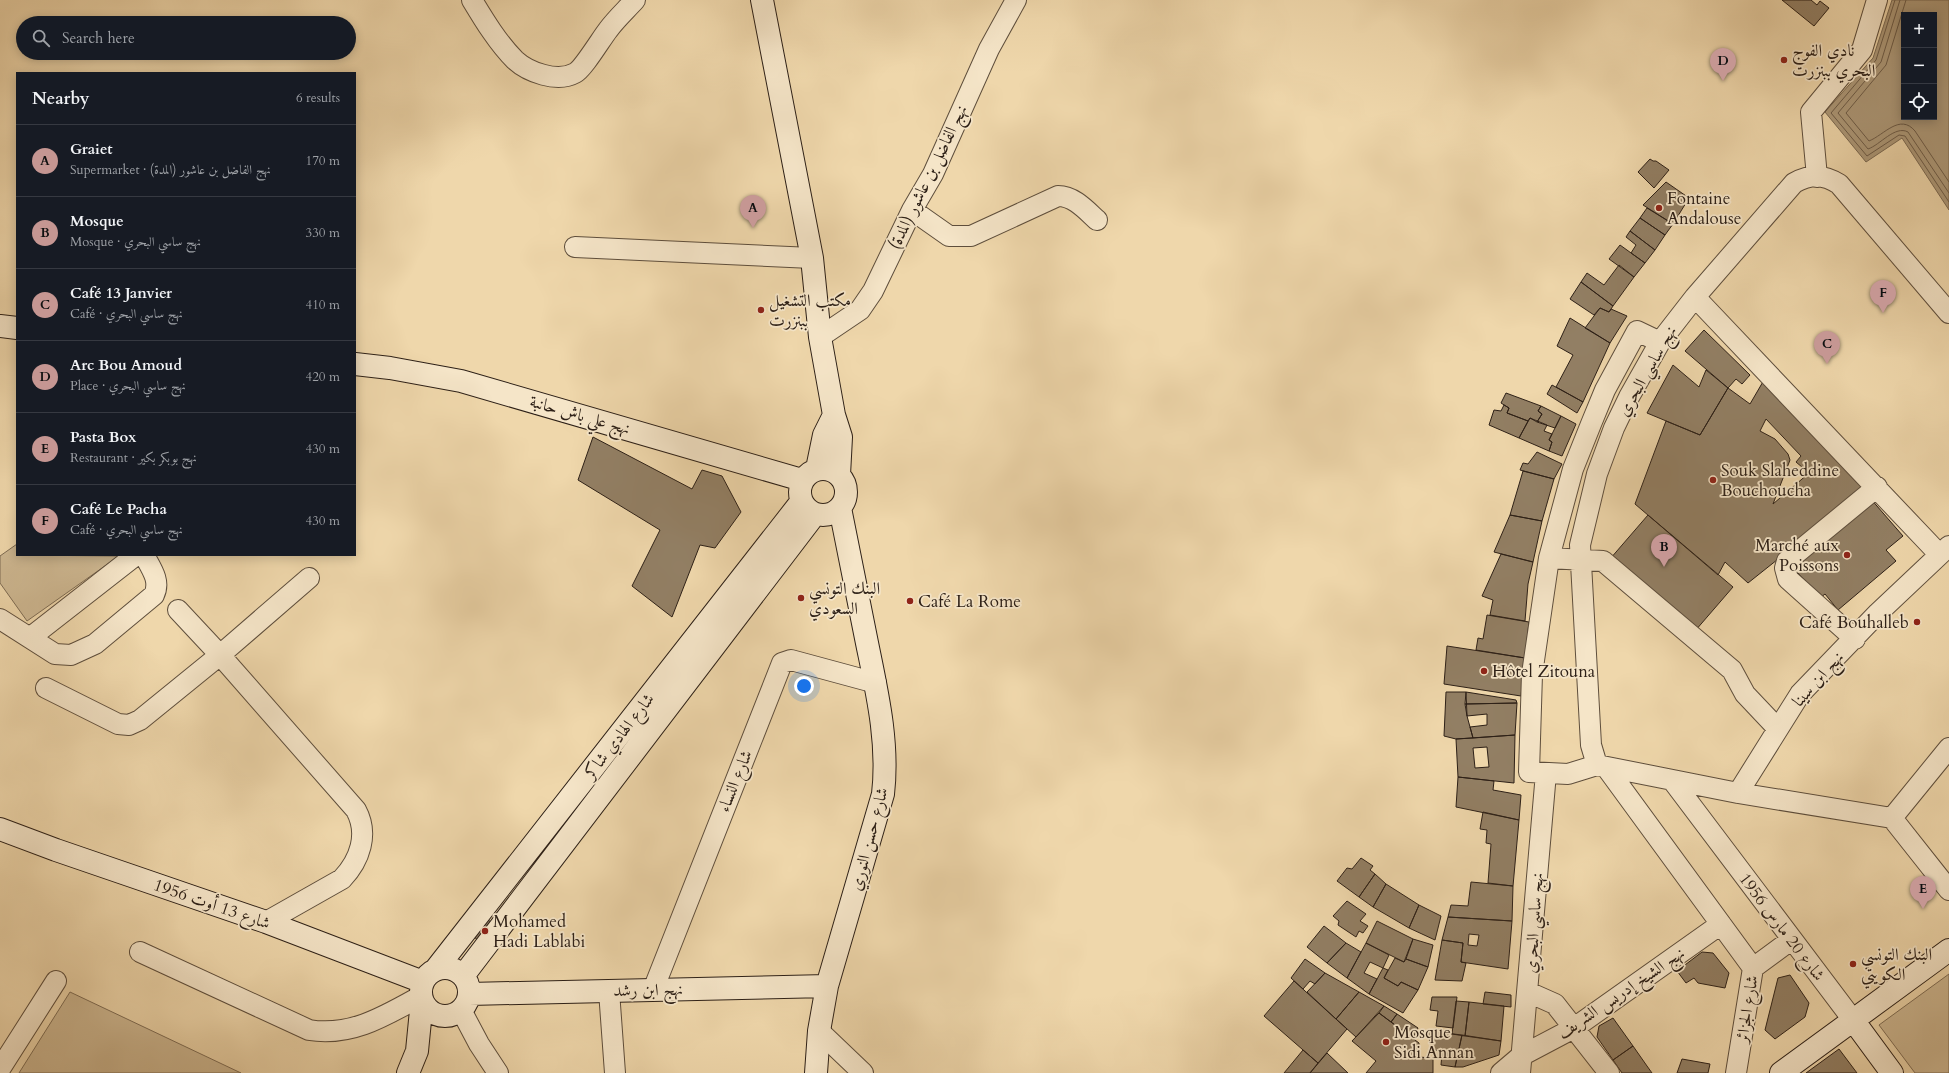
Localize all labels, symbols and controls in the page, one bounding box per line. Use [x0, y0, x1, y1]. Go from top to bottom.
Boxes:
map controls [1901, 12, 1937, 120]
button: + [1901, 12, 1937, 48]
search box [16, 16, 356, 60]
icon: search [30, 27, 52, 49]
text: Search here [62, 28, 135, 48]
place label: نادي الفوج البحري ببنزرت [1792, 39, 1876, 84]
pin: D [1710, 48, 1736, 81]
button: − [1901, 48, 1937, 84]
marker: نادي الفوج البحري ببنزرت [1779, 55, 1789, 65]
button: locate [1901, 84, 1937, 120]
text: Nearby [32, 87, 89, 110]
text: 6 results [296, 89, 340, 107]
street label: نهج الفاضل بن عاشور (المدة) [883, 101, 977, 255]
text: Graiet [70, 139, 113, 159]
text: A [40, 152, 50, 170]
text: 170 m [306, 152, 340, 170]
text: Supermarket · نهج الفاضل بن عاشور (المدة) [70, 161, 271, 179]
place label: Fontaine Andalouse [1667, 187, 1741, 230]
pin: A [740, 195, 766, 228]
marker: Fontaine Andalouse [1654, 203, 1664, 213]
text: Mosque [70, 211, 124, 231]
text: B [40, 224, 50, 242]
text: 330 m [306, 224, 340, 242]
text: Mosque · نهج ساسي البحري [70, 233, 201, 251]
pin: F [1870, 280, 1896, 313]
text: Café 13 Janvier [70, 283, 172, 303]
place label: مكتب التشغيل ببنزرت [769, 289, 851, 332]
text: C [40, 296, 50, 314]
text: 410 m [306, 296, 340, 314]
text: Café · نهج ساسي البحري [70, 305, 183, 323]
marker: مكتب التشغيل ببنزرت [756, 305, 766, 315]
street label: نهج ساسي البحري [1612, 322, 1686, 422]
pin: C [1814, 331, 1840, 364]
text: Arc Bou Amoud [70, 355, 182, 375]
text: D [39, 368, 51, 386]
text: 420 m [306, 368, 340, 386]
text: Place · نهج ساسي البحري [70, 377, 186, 395]
street label: نهج علي باش حانبة [526, 390, 633, 445]
text: Pasta Box [70, 427, 136, 447]
text: E [41, 440, 49, 458]
text: 430 m [306, 440, 340, 458]
text: Restaurant · نهج بوبكر بكير [70, 449, 197, 467]
place label: Souk Slaheddine Bouchoucha [1721, 459, 1839, 502]
marker: Souk Slaheddine Bouchoucha [1708, 475, 1718, 485]
text: Café Le Pacha [70, 499, 167, 519]
text: F [41, 512, 49, 530]
text: 430 m [306, 512, 340, 530]
text: Café · نهج ساسي البحري [70, 521, 183, 539]
pin: B [1651, 534, 1677, 567]
place label: Marché aux Poissons [1755, 534, 1840, 577]
marker: Marché aux Poissons [1842, 550, 1852, 560]
place label: البنك التونسي السعودي [809, 577, 881, 622]
place label: Café La Rome [918, 590, 1021, 613]
marker: البنك التونسي السعودي [796, 593, 806, 603]
marker: Café La Rome [905, 596, 915, 606]
place label: Café Bouhalleb [1799, 611, 1909, 634]
marker: Café Bouhalleb [1912, 617, 1922, 627]
street label: نهج ابن سينا [1787, 646, 1852, 714]
place label: Hôtel Zitouna [1492, 660, 1596, 683]
marker: Hôtel Zitouna [1479, 666, 1489, 676]
your location [794, 676, 814, 696]
street label: شارع الهادي شاكر [577, 688, 661, 786]
street label: شارع النساء [712, 747, 760, 816]
street label: شارع حسن النوري [844, 785, 896, 894]
street label: شارع 20 مارس 1956 [1732, 868, 1830, 987]
street label: شارع 13 أوت 1956 [150, 872, 274, 937]
street label: نهج ساسي البحري [1519, 872, 1553, 974]
pin: E [1910, 876, 1936, 909]
place label: Mohamed Hadi Lablabi [493, 910, 585, 953]
marker: Mohamed Hadi Lablabi [480, 926, 490, 936]
street label: نهج الشيخ إدريس الشريف [1553, 942, 1692, 1048]
place label: البنك التونسي الكويتي [1861, 943, 1933, 989]
marker: البنك التونسي الكويتي [1848, 959, 1858, 969]
street label: شارع الجزائر [1730, 974, 1766, 1047]
street label: نهج ابن رشد [613, 978, 683, 1006]
place label: Mosque Sidi Annan [1394, 1021, 1474, 1064]
marker: Mosque Sidi Annan [1381, 1037, 1391, 1047]

